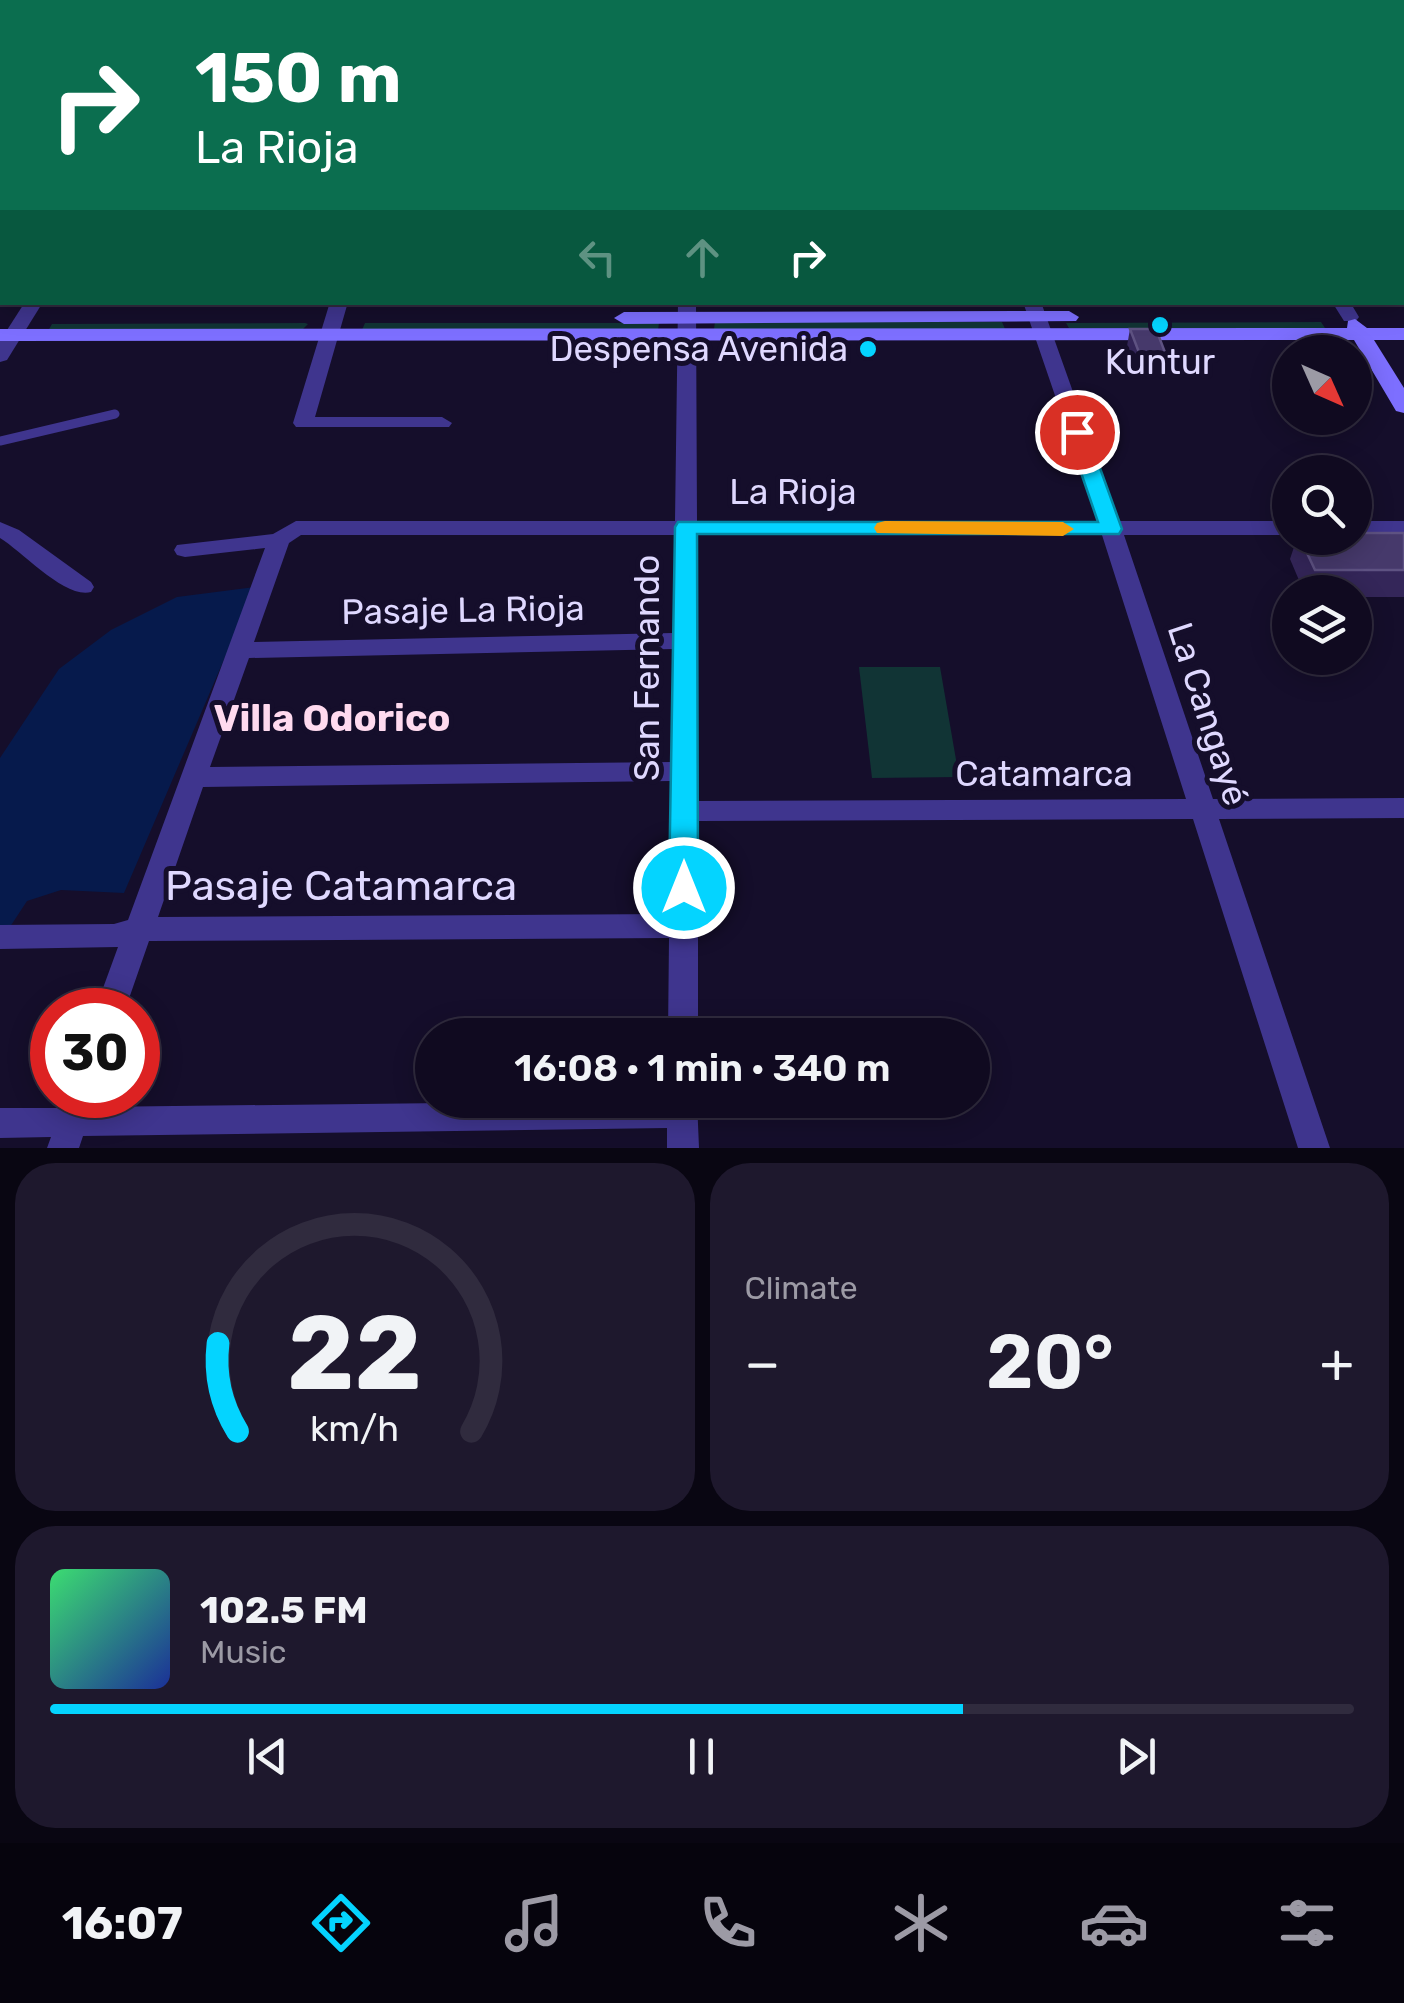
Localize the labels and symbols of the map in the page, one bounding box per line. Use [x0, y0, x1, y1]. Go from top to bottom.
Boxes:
marker: Kuntur [1149, 314, 1171, 336]
place label: Despensa Avenida [549, 328, 848, 370]
north arrow [1272, 335, 1372, 435]
marker: Despensa Avenida [857, 338, 879, 360]
place label: Kuntur [1105, 341, 1215, 383]
pin [1035, 390, 1120, 475]
street label: La Rioja [729, 471, 857, 513]
street label: San Fernando [626, 555, 668, 781]
street label: Pasaje La Rioja [341, 587, 585, 633]
street label: La Cangayé [1159, 617, 1257, 811]
district label: Villa Odorico [213, 695, 451, 741]
street label: Catamarca [955, 753, 1133, 795]
position arrow [632, 836, 736, 940]
street label: Pasaje Catamarca [165, 861, 517, 911]
speed limit sign: 30 [30, 988, 160, 1118]

